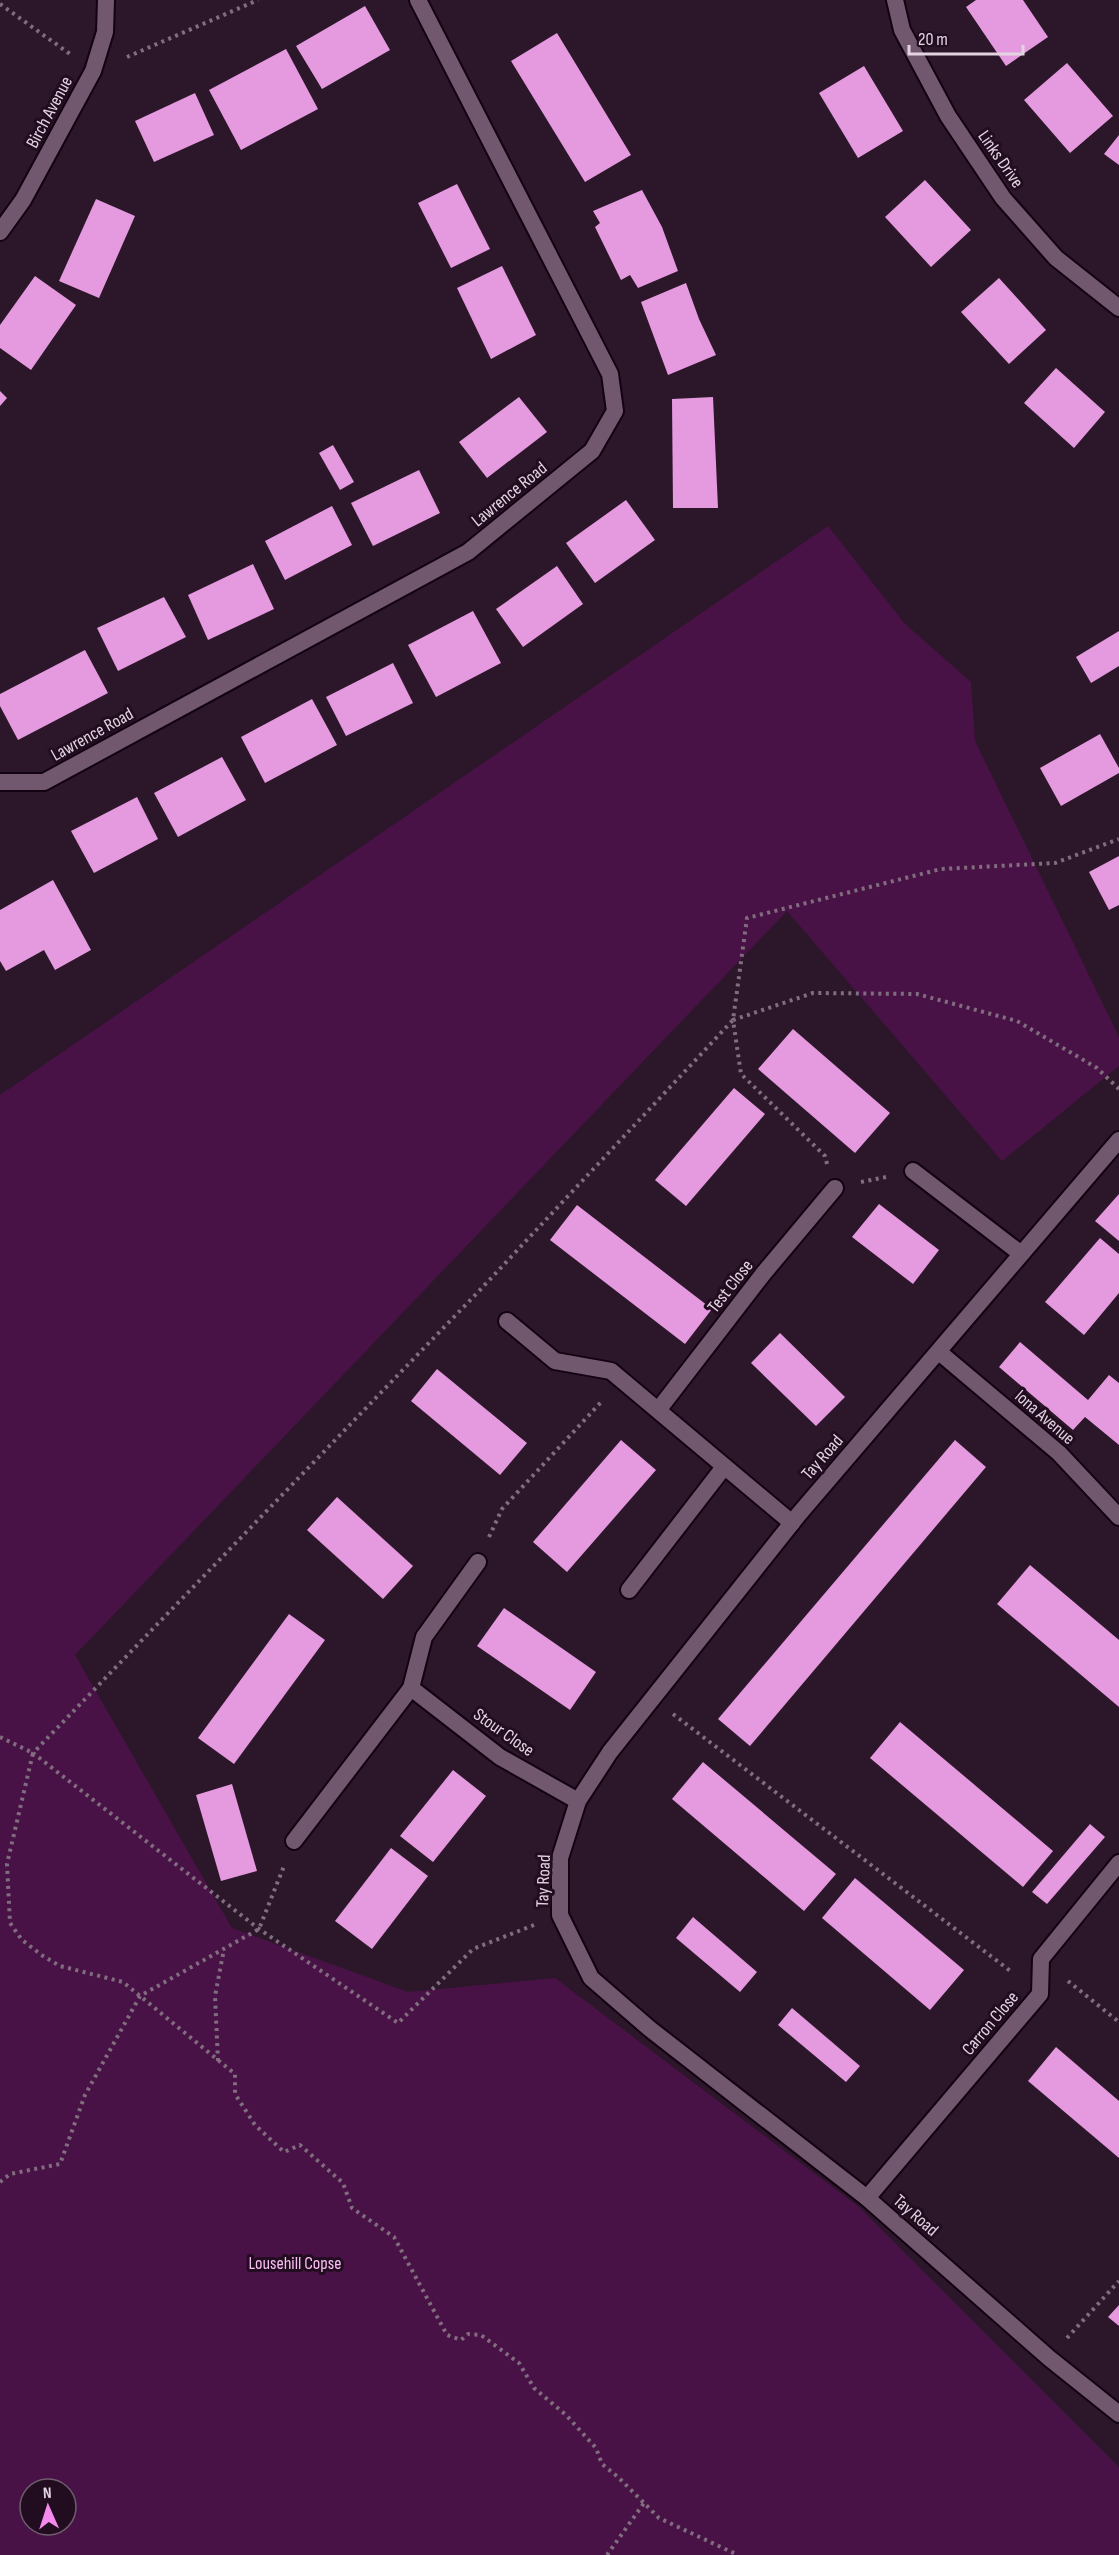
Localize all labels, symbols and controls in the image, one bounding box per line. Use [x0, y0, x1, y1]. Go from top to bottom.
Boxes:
scale bar [909, 18, 1023, 56]
text: 20 m [918, 29, 948, 50]
street label: Birch Avenue [22, 73, 77, 152]
street label: Links Drive [973, 127, 1028, 192]
street label: Lawrence Road [467, 458, 551, 531]
street label: Lawrence Road [48, 703, 137, 766]
street label: Test Close [703, 1256, 758, 1317]
street label: Iona Avenue [1010, 1386, 1079, 1449]
street label: Tay Road [797, 1431, 848, 1484]
street label: Stour Close [469, 1704, 538, 1761]
street label: Tay Road [532, 1854, 555, 1908]
street label: Carron Close [958, 1987, 1023, 2059]
street label: Tay Road [889, 2190, 942, 2241]
park label: Lousehill Copse [249, 2253, 341, 2274]
north arrow [18, 2477, 78, 2537]
text: N [43, 2484, 52, 2503]

